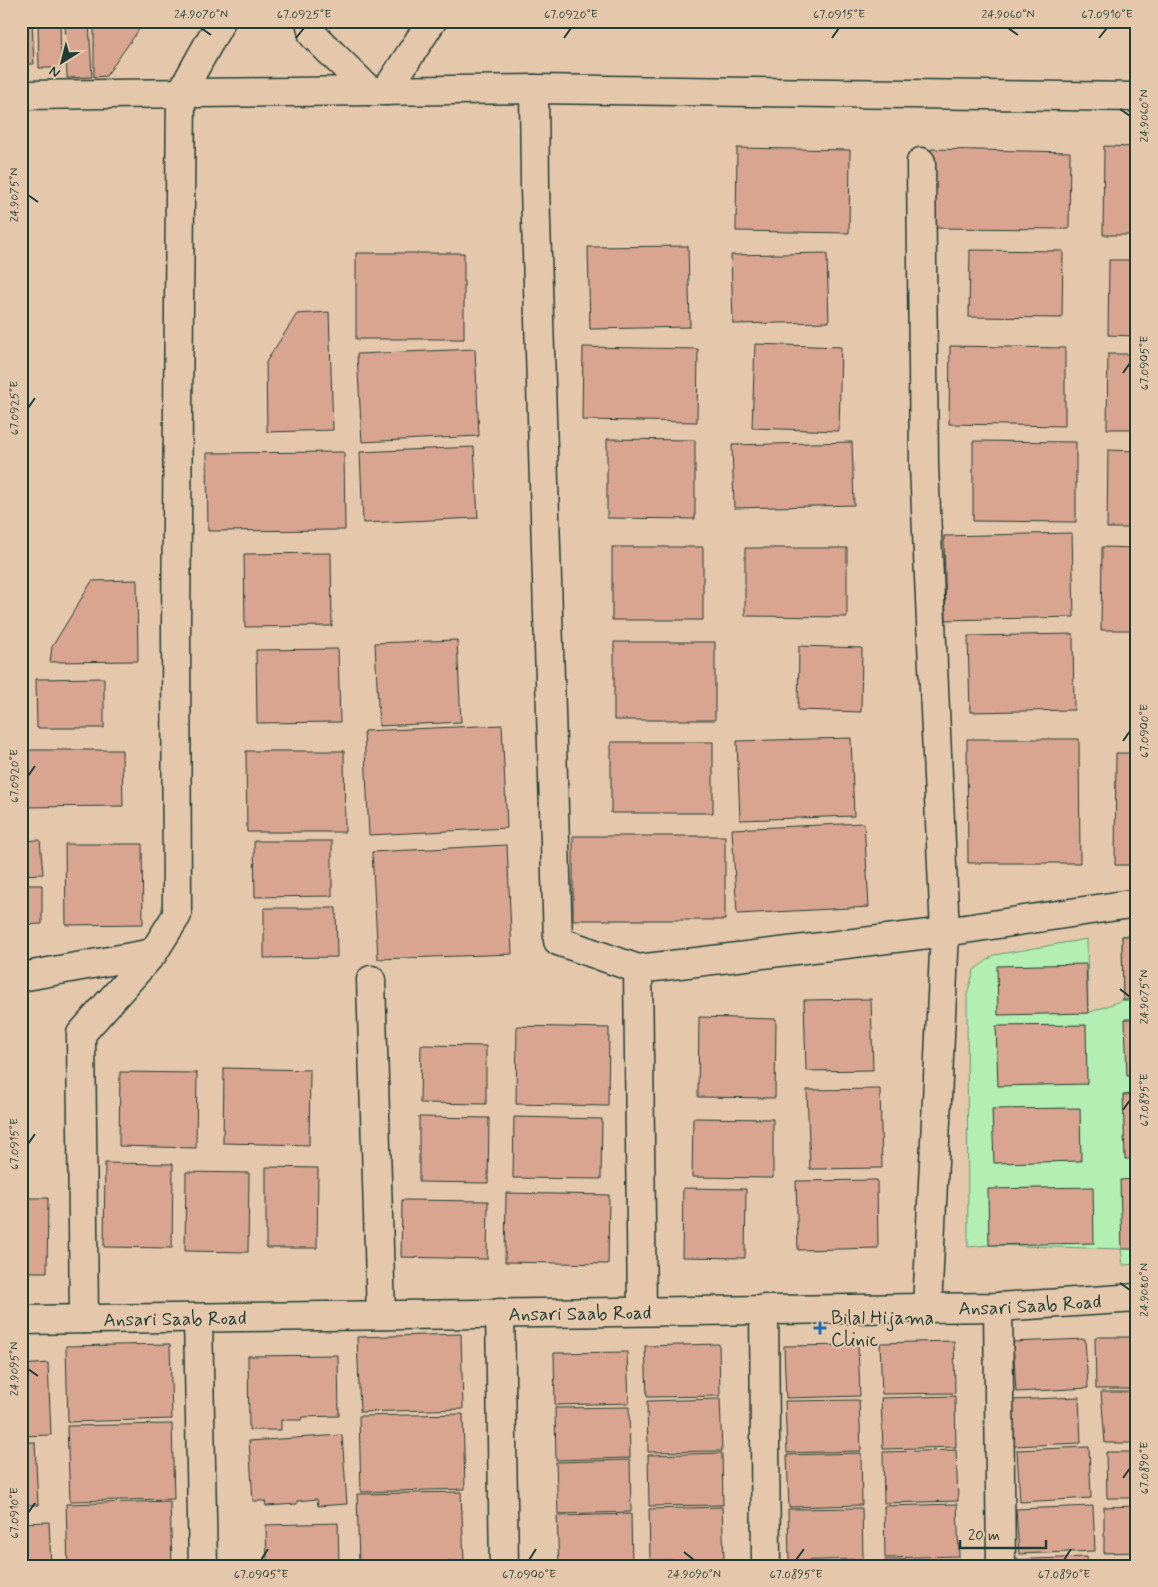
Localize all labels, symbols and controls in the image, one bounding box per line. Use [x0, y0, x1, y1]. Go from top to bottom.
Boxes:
text: 24.9070°N [174, 7, 228, 23]
text: 67.0925°E [277, 7, 331, 23]
text: 67.0920°E [544, 7, 598, 23]
text: 67.0915°E [813, 7, 865, 23]
text: 24.9060°N [981, 7, 1035, 23]
text: 67.0910°E [1081, 7, 1133, 23]
north arrow [38, 38, 88, 88]
text: N [46, 62, 64, 82]
text: 24.9060°N [1137, 89, 1153, 143]
text: 24.9075°N [7, 168, 23, 222]
text: 67.0905°E [1137, 336, 1153, 390]
text: 67.0925°E [7, 381, 23, 435]
text: 67.0900°E [1137, 704, 1153, 758]
text: 67.0920°E [7, 749, 23, 803]
text: 24.9075°N [1137, 970, 1153, 1024]
text: 67.0895°E [1137, 1074, 1153, 1126]
text: 67.0915°E [7, 1118, 23, 1170]
text: 24.9080°N [1137, 1263, 1153, 1317]
street label: Ansari Saab Road [958, 1289, 1102, 1322]
street label: Ansari Saab Road [508, 1301, 652, 1328]
street label: Ansari Saab Road [103, 1306, 247, 1333]
place label: Bilal Hijama Clinic [831, 1306, 934, 1353]
marker: Bilal Hijama Clinic [813, 1321, 827, 1335]
text: 24.9095°N [7, 1342, 23, 1396]
text: 67.0890°E [1137, 1442, 1153, 1494]
text: 67.0910°E [7, 1487, 23, 1539]
scale bar [960, 1517, 1047, 1549]
text: 20 m [968, 1526, 1000, 1546]
text: 67.0905°E [234, 1567, 288, 1583]
text: 67.0900°E [502, 1567, 556, 1583]
text: 24.9090°N [667, 1567, 721, 1583]
text: 67.0895°E [770, 1567, 822, 1583]
text: 67.0890°E [1038, 1567, 1090, 1583]

